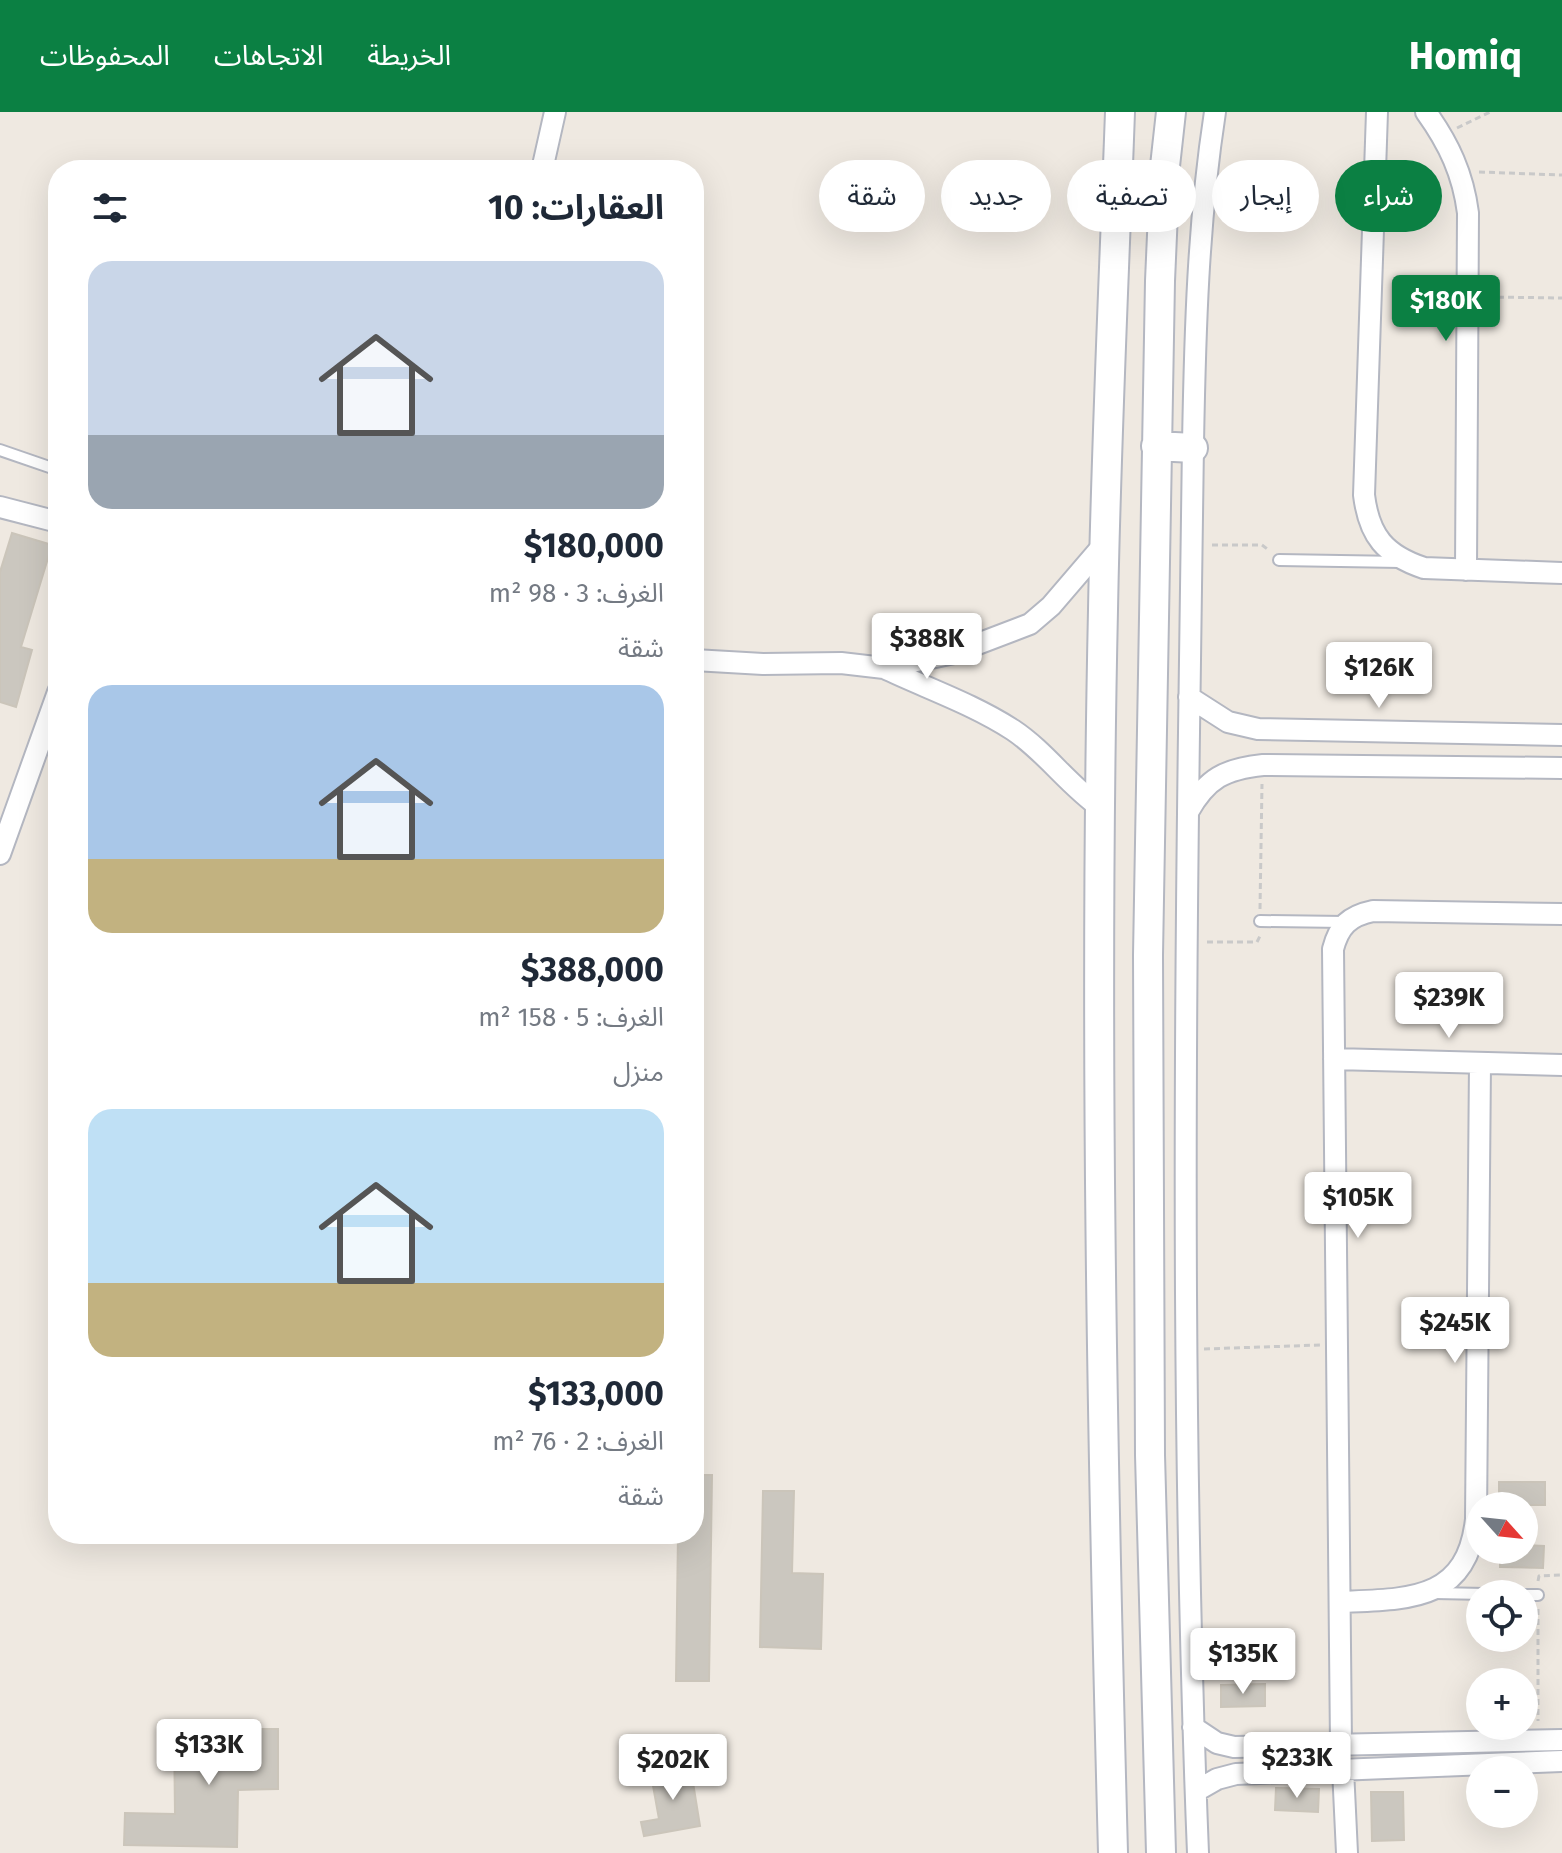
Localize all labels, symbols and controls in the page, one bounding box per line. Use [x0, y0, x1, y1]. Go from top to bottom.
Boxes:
text: Homiq [1409, 33, 1522, 79]
text: المحفوظات [40, 39, 170, 72]
text: الاتجاهات [214, 39, 323, 72]
text: الخريطة [367, 39, 451, 72]
chip: شقة [819, 160, 925, 232]
chip: جديد [941, 160, 1051, 232]
chip: تصفية [1067, 160, 1196, 232]
chip: إيجار [1212, 160, 1319, 232]
chip: شراء [1335, 160, 1442, 232]
icon: filters [88, 186, 132, 230]
text: العقارات: 10 [488, 187, 664, 228]
pin: $180K [1390, 275, 1502, 343]
text: $180K [1410, 285, 1482, 316]
icon: home [304, 313, 448, 457]
text: $180,000 [524, 525, 664, 566]
text: الغرف: 3 · 98 m² [489, 578, 664, 609]
pin: $388K [871, 613, 983, 681]
text: $388K [890, 623, 964, 654]
text: شقة [618, 633, 664, 664]
pin: $126K [1323, 642, 1435, 710]
text: $126K [1344, 652, 1414, 683]
icon: home [304, 737, 448, 881]
text: $388,000 [521, 949, 664, 990]
pin: $239K [1393, 972, 1505, 1040]
text: $239K [1413, 982, 1485, 1013]
text: الغرف: 5 · 158 m² [478, 1002, 664, 1033]
text: منزل [613, 1057, 664, 1088]
icon: home [304, 1161, 448, 1305]
pin: $105K [1302, 1172, 1414, 1240]
text: $105K [1322, 1182, 1394, 1213]
pin: $245K [1399, 1297, 1511, 1365]
text: $245K [1419, 1307, 1491, 1338]
text: $133,000 [528, 1373, 664, 1414]
text: الغرف: 2 · 76 m² [492, 1426, 664, 1457]
text: شقة [618, 1481, 664, 1512]
north arrow [1466, 1492, 1538, 1564]
map controls [1466, 1492, 1538, 1828]
button: locate [1466, 1580, 1538, 1652]
pin: $135K [1187, 1628, 1299, 1696]
text: $135K [1208, 1638, 1278, 1669]
button: + [1466, 1668, 1538, 1740]
pin: $133K [153, 1719, 265, 1787]
text: $133K [175, 1729, 243, 1760]
pin: $233K [1241, 1732, 1353, 1800]
pin: $202K [617, 1734, 729, 1802]
text: $233K [1262, 1742, 1332, 1773]
text: $202K [637, 1744, 709, 1775]
button: − [1466, 1756, 1538, 1828]

